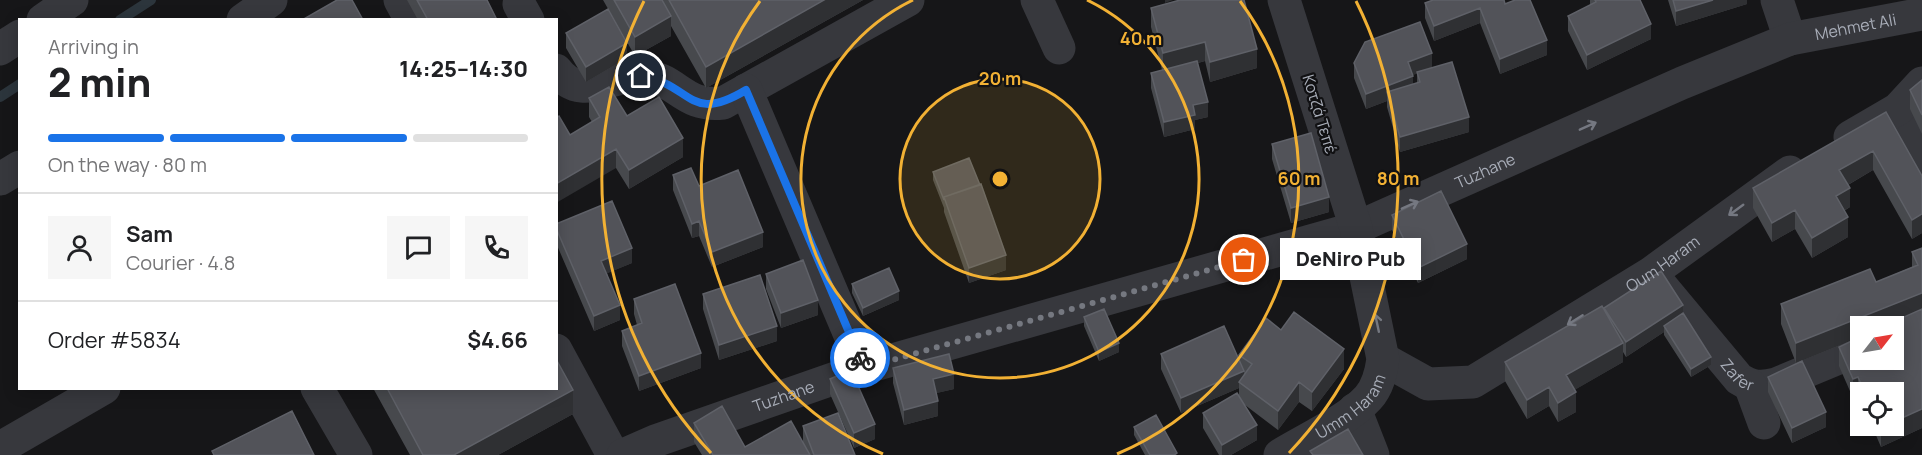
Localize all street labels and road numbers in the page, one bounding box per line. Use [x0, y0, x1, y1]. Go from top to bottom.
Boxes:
street label: Mehmet Ali [1813, 8, 1898, 45]
street label: Κοτζά Τεπέ [1298, 72, 1342, 156]
street label: Tuzhane [1451, 148, 1519, 194]
street label: Oum Haram [1621, 230, 1704, 297]
street label: Zafer [1716, 354, 1757, 396]
street label: Umm Haram [1311, 371, 1391, 444]
street label: Tuzhane [750, 375, 817, 417]

